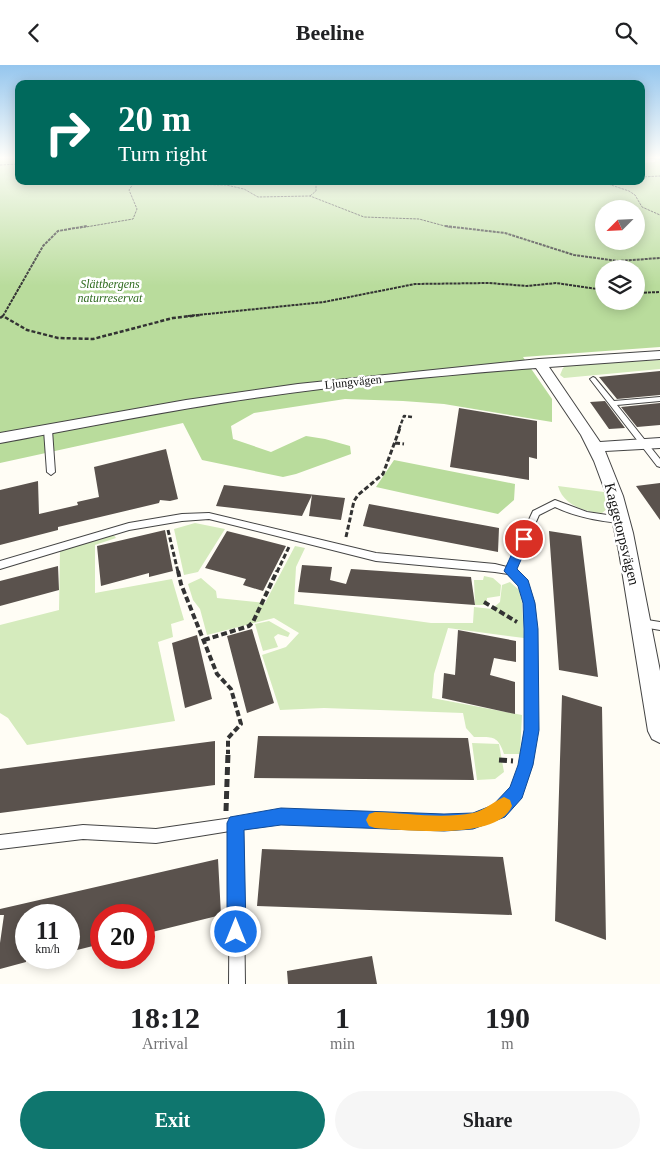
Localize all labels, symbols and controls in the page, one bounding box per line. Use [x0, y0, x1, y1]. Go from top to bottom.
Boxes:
icon: back [20, 19, 48, 47]
icon: search [612, 19, 640, 47]
text: Beeline [296, 20, 364, 45]
icon: right [35, 100, 100, 165]
text: 20 m [118, 100, 191, 139]
text: Turn right [118, 141, 207, 166]
north arrow [595, 200, 645, 250]
map controls [595, 200, 645, 310]
button: layers [595, 260, 645, 310]
park label: Slättbergens naturreservat [78, 277, 143, 305]
street label: Ljungvägen [324, 372, 382, 392]
street label: Kaggetorpsvägen [602, 481, 643, 587]
pin [503, 518, 545, 560]
icon: arrive [510, 525, 538, 553]
speed limit sign: 20 [90, 904, 155, 969]
position arrow [209, 905, 261, 957]
text: 11 [36, 917, 59, 944]
text: km/h [35, 942, 60, 956]
text: 18:12 [130, 1001, 200, 1034]
text: 1 [335, 1001, 350, 1034]
text: 190 [485, 1001, 530, 1034]
text: Arrival [142, 1035, 188, 1052]
text: min [330, 1035, 355, 1052]
text: m [501, 1035, 514, 1052]
button: Exit [20, 1091, 325, 1149]
button: Share [335, 1091, 640, 1149]

